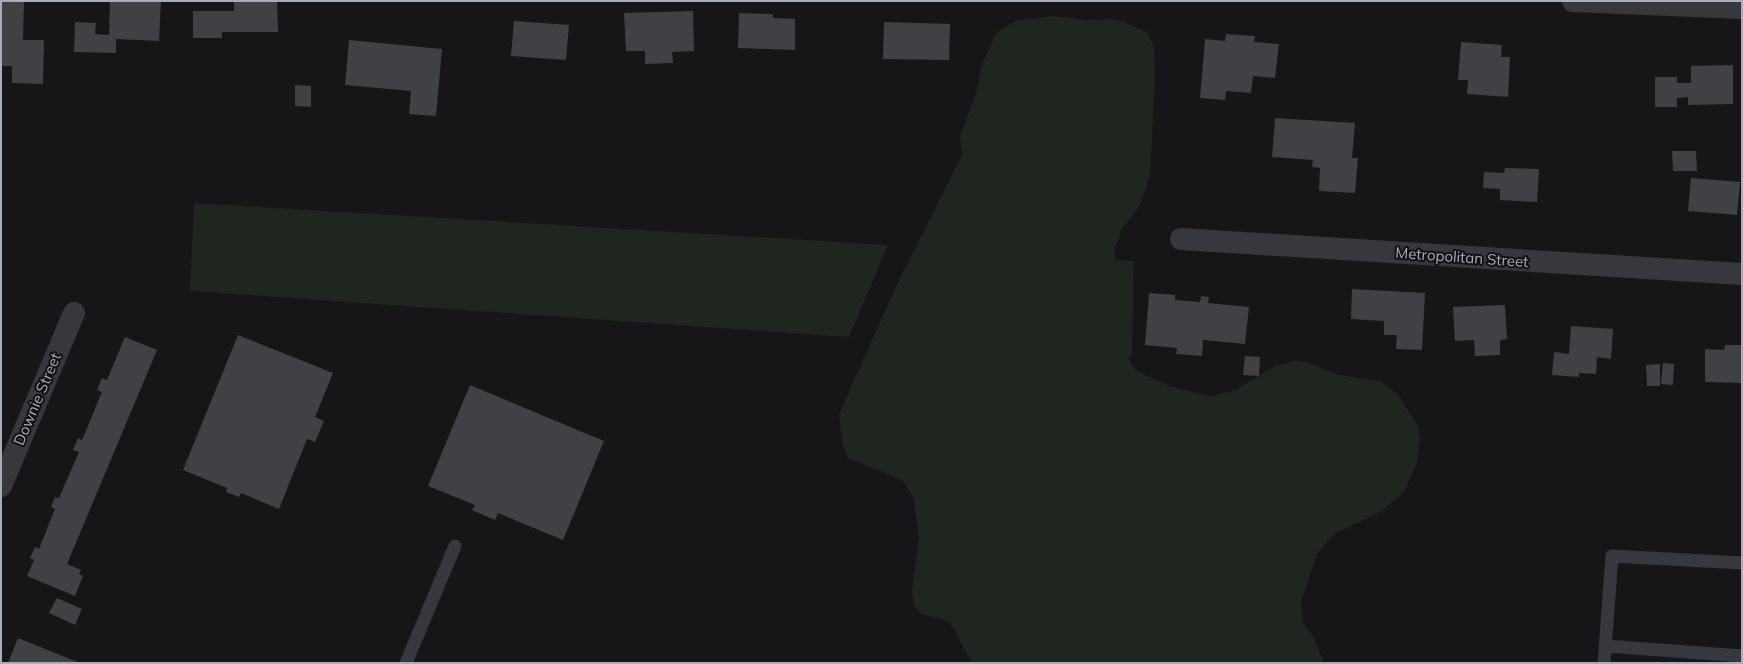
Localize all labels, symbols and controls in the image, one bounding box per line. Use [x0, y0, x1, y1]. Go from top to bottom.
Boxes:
street label: Metropolitan Street [1395, 243, 1529, 271]
street label: Downie Street [9, 350, 65, 448]

